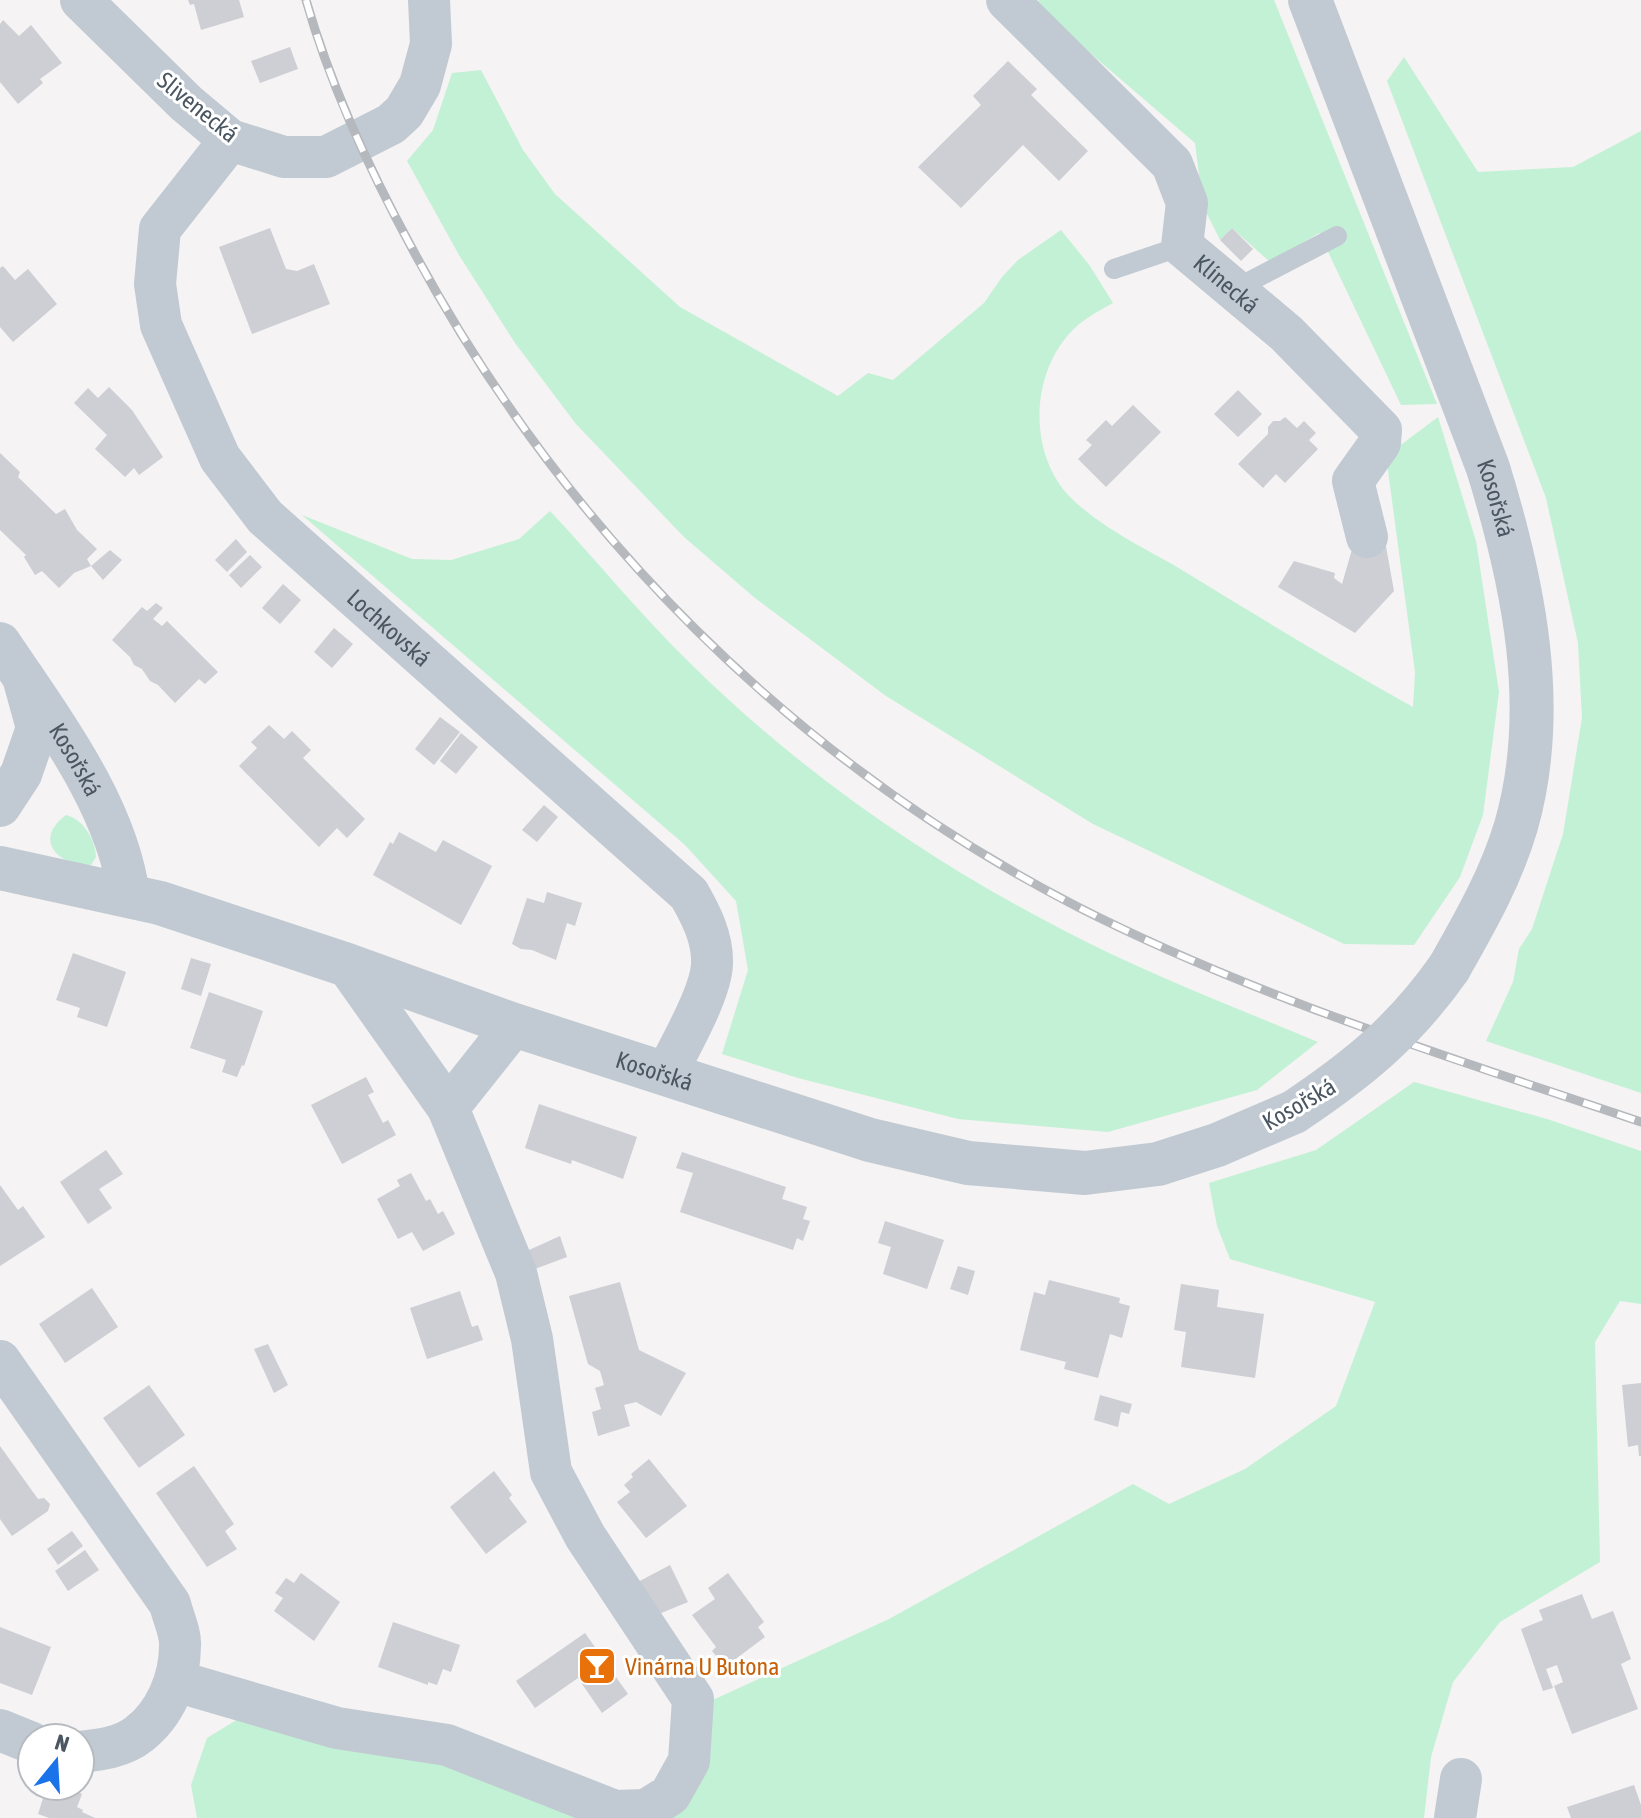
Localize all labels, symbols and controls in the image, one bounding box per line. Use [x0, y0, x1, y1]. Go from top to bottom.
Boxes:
street label: Slivenecká [152, 66, 244, 148]
street label: Klínecká [1189, 248, 1265, 318]
street label: Kosořská [1472, 455, 1520, 540]
street label: Lochkovská [342, 583, 437, 672]
street label: Kosořská [44, 718, 107, 800]
street label: Kosořská [613, 1045, 697, 1096]
street label: Kosořská [1258, 1072, 1340, 1136]
bar icon: Vinárna U Butona [576, 1645, 618, 1687]
place label: Vinárna U Butona [625, 1653, 779, 1680]
north arrow [16, 1722, 96, 1802]
text: N [52, 1729, 72, 1757]

